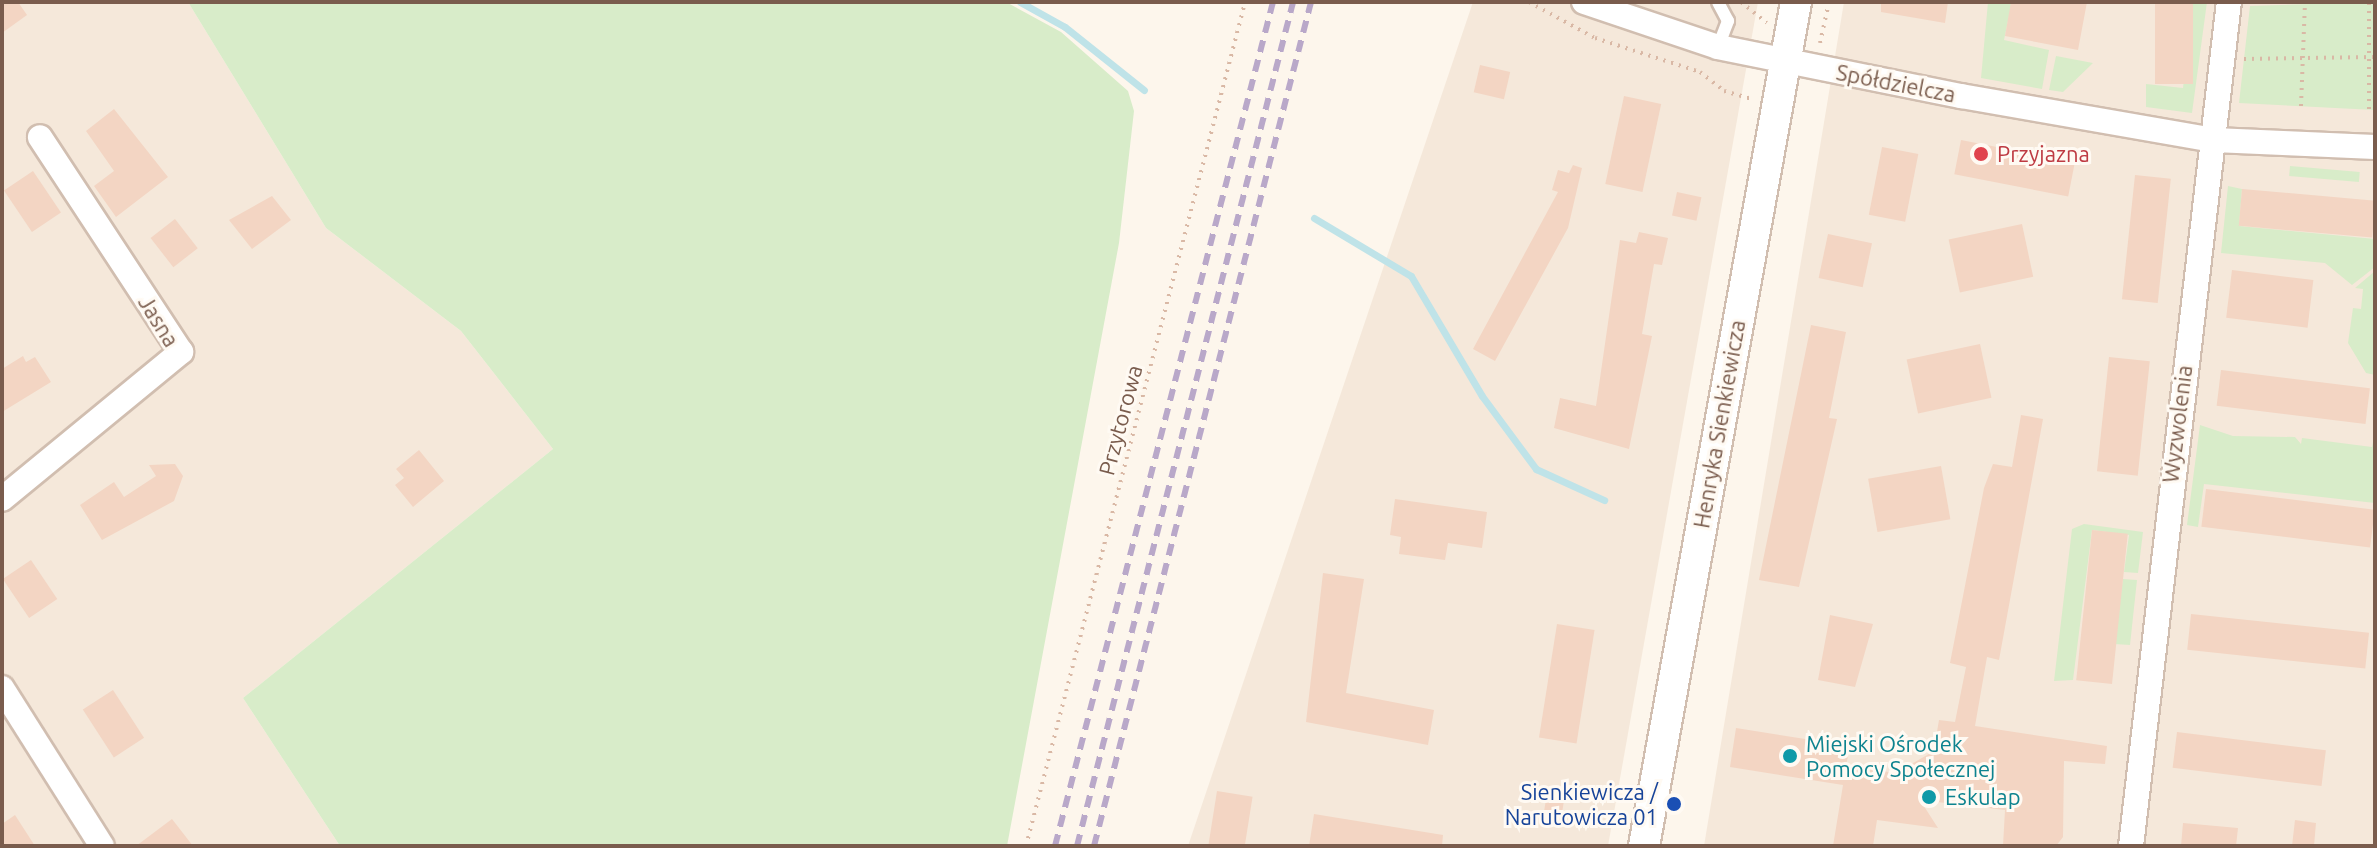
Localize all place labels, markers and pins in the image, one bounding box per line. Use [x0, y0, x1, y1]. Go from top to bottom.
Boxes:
place label: Przyjazna [1997, 141, 2090, 167]
marker: Przyjazna [1972, 145, 1990, 163]
place label: Miejski Ośrodek Pomocy Społecznej [1806, 730, 1995, 782]
marker: Miejski Ośrodek Pomocy Społecznej [1781, 747, 1799, 765]
place label: Sienkiewicza / Narutowicza 01 [1505, 778, 1658, 830]
place label: Eskulap [1945, 784, 2021, 810]
marker: Eskulap [1920, 788, 1938, 806]
marker: Sienkiewicza / Narutowicza 01 [1665, 795, 1683, 813]

